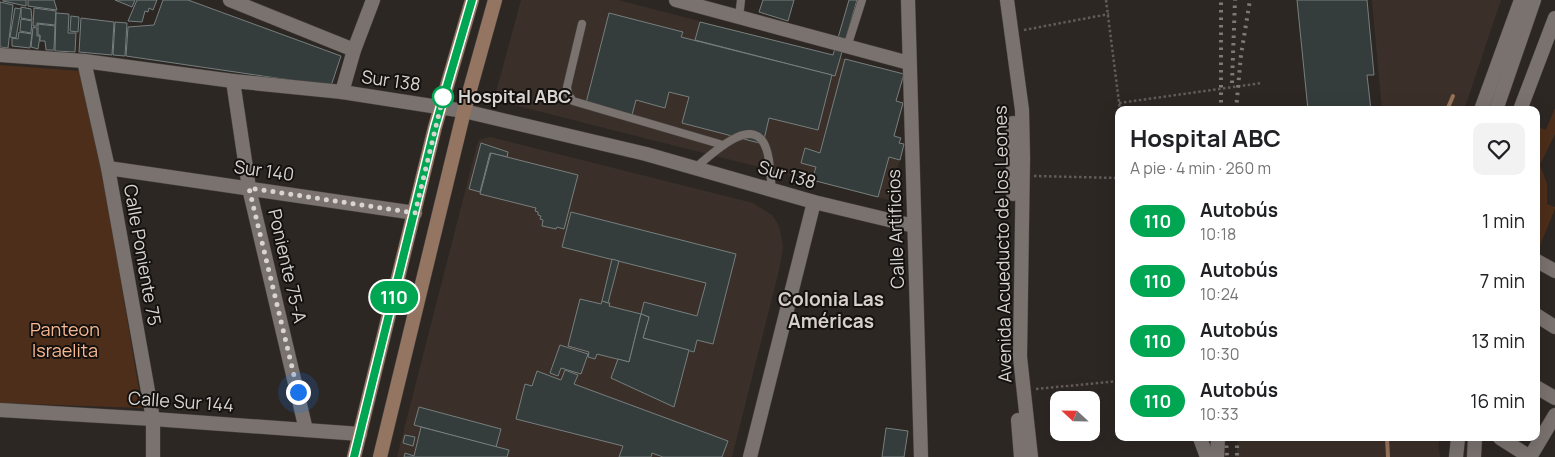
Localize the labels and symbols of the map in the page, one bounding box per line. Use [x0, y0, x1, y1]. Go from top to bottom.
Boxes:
street label: Sur 138 [360, 64, 422, 96]
place label: Hospital ABC [458, 84, 571, 108]
marker: Hospital ABC [432, 86, 454, 108]
street label: Avenida Acueducto de los Leones [988, 105, 1016, 383]
street label: Sur 140 [233, 154, 296, 186]
street label: Sur 138 [755, 154, 819, 194]
street label: Calle Artificios [881, 169, 909, 289]
street label: Calle Poniente 75 [119, 182, 167, 327]
street label: Poniente 75-A [263, 206, 313, 326]
line badge: 110 [365, 281, 423, 313]
district label: Colonia Las Américas [778, 286, 884, 334]
park label: Panteon Israelita [30, 317, 100, 362]
your location [286, 380, 311, 405]
street label: Calle Sur 144 [128, 385, 235, 417]
north arrow [1050, 391, 1100, 441]

